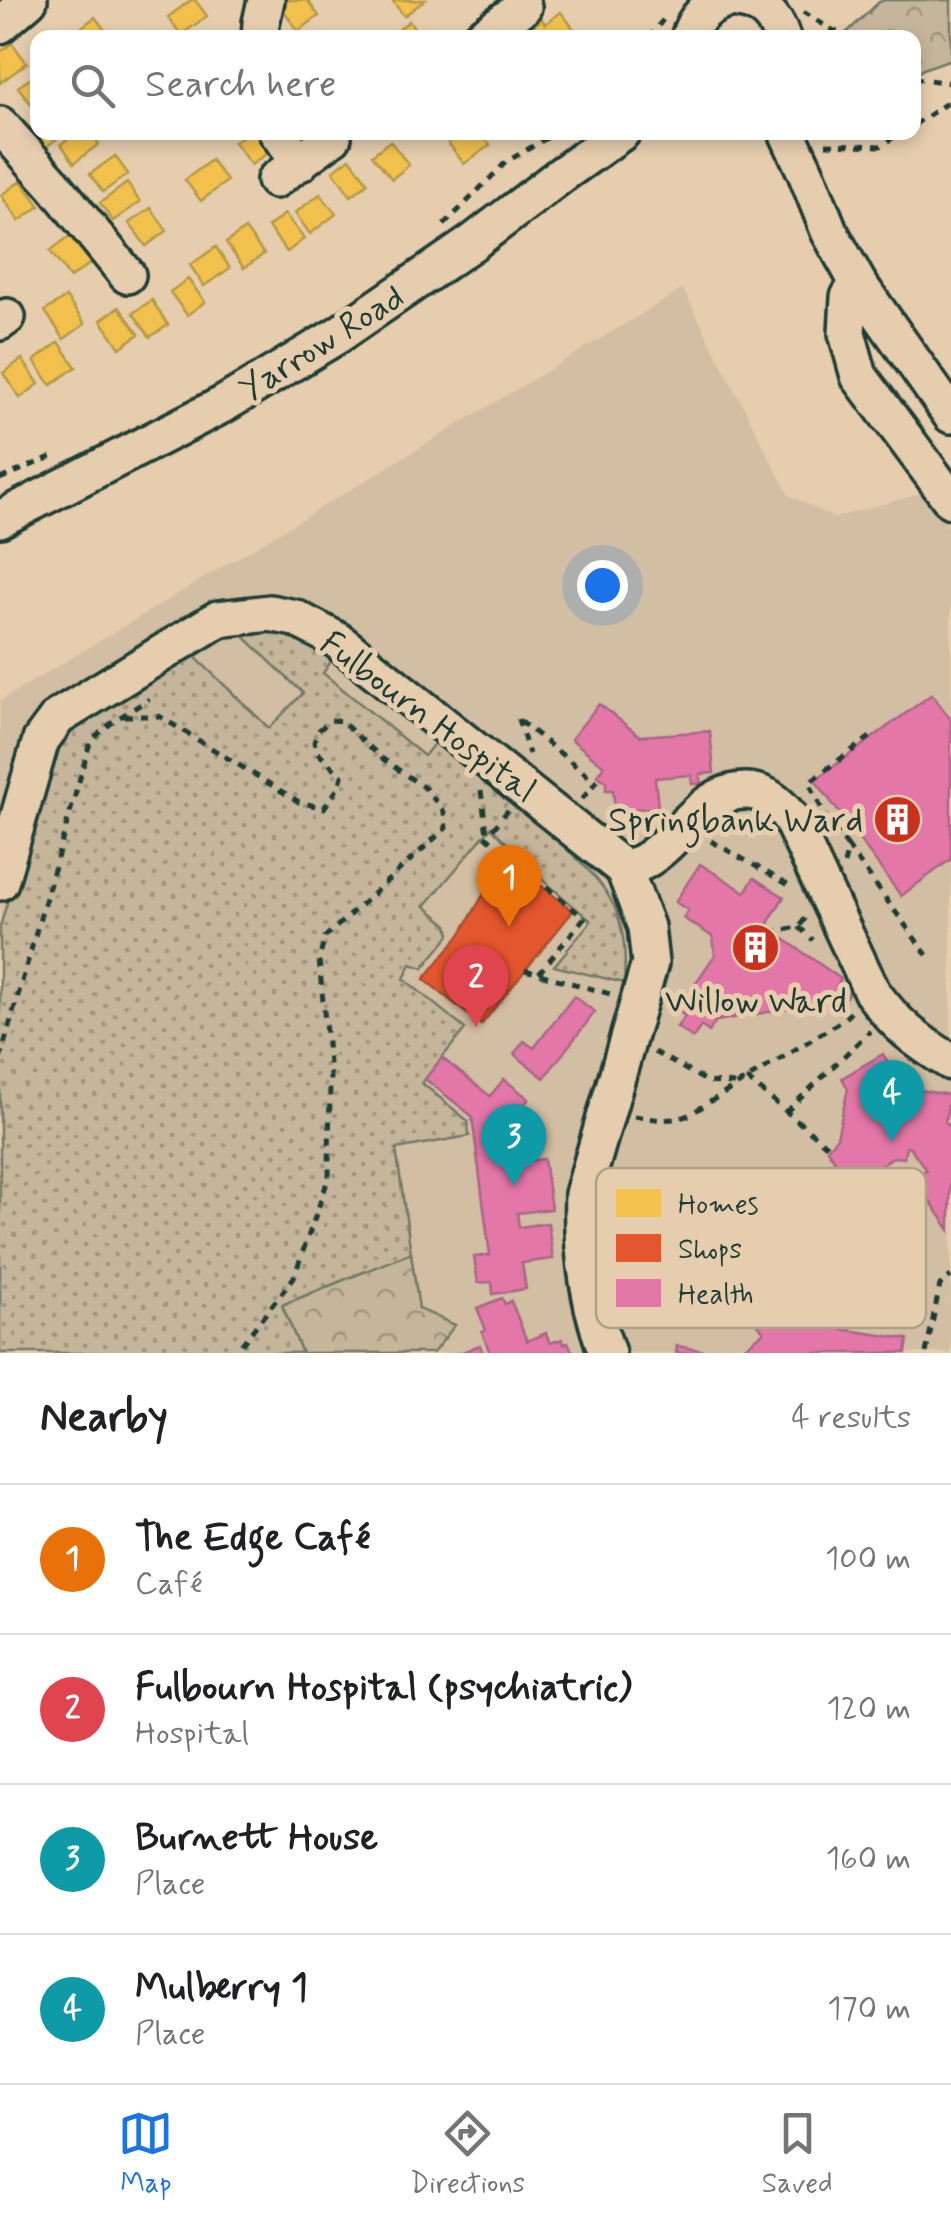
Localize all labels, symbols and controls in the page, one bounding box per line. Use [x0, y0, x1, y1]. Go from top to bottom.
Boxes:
search box [30, 30, 921, 140]
icon: search [65, 58, 120, 113]
text: Search here [145, 61, 336, 110]
street label: Yarrow Road [231, 275, 413, 413]
your location [577, 560, 628, 611]
street label: Fulbourn Hospital [310, 621, 545, 814]
building icon: Springbank Ward [872, 793, 924, 845]
place label: Springbank Ward [608, 798, 863, 848]
pin: 1 [476, 844, 542, 927]
building icon: Willow Ward [730, 922, 782, 974]
pin: 2 [444, 944, 508, 1027]
place label: Willow Ward [665, 979, 847, 1025]
pin: 4 [860, 1060, 924, 1142]
pin: 3 [482, 1104, 546, 1186]
legend [596, 1168, 926, 1328]
text: Homes [678, 1187, 759, 1224]
text: Shops [678, 1232, 742, 1269]
text: Health [678, 1277, 754, 1314]
text: Nearby [40, 1391, 168, 1446]
text: 4 results [791, 1397, 911, 1439]
text: The Edge Café [135, 1514, 370, 1563]
text: 1 [65, 1538, 80, 1580]
text: 100 m [825, 1538, 911, 1580]
text: Café [135, 1563, 203, 1605]
text: Fulbourn Hospital (psychiatric) [135, 1664, 632, 1713]
text: 2 [65, 1688, 80, 1730]
text: 120 m [826, 1688, 911, 1730]
text: Hospital [135, 1713, 249, 1755]
text: Burnett House [135, 1814, 378, 1863]
text: 3 [65, 1838, 80, 1880]
text: 160 m [826, 1838, 911, 1880]
text: Place [135, 1863, 205, 1905]
text: Mulberry 1 [135, 1964, 308, 2013]
text: 4 [63, 1988, 82, 2030]
text: 170 m [827, 1988, 911, 2030]
text: Place [135, 2013, 205, 2055]
tab: Map [118, 2106, 173, 2203]
tab: Directions [410, 2106, 525, 2203]
tab: Saved [762, 2106, 833, 2203]

